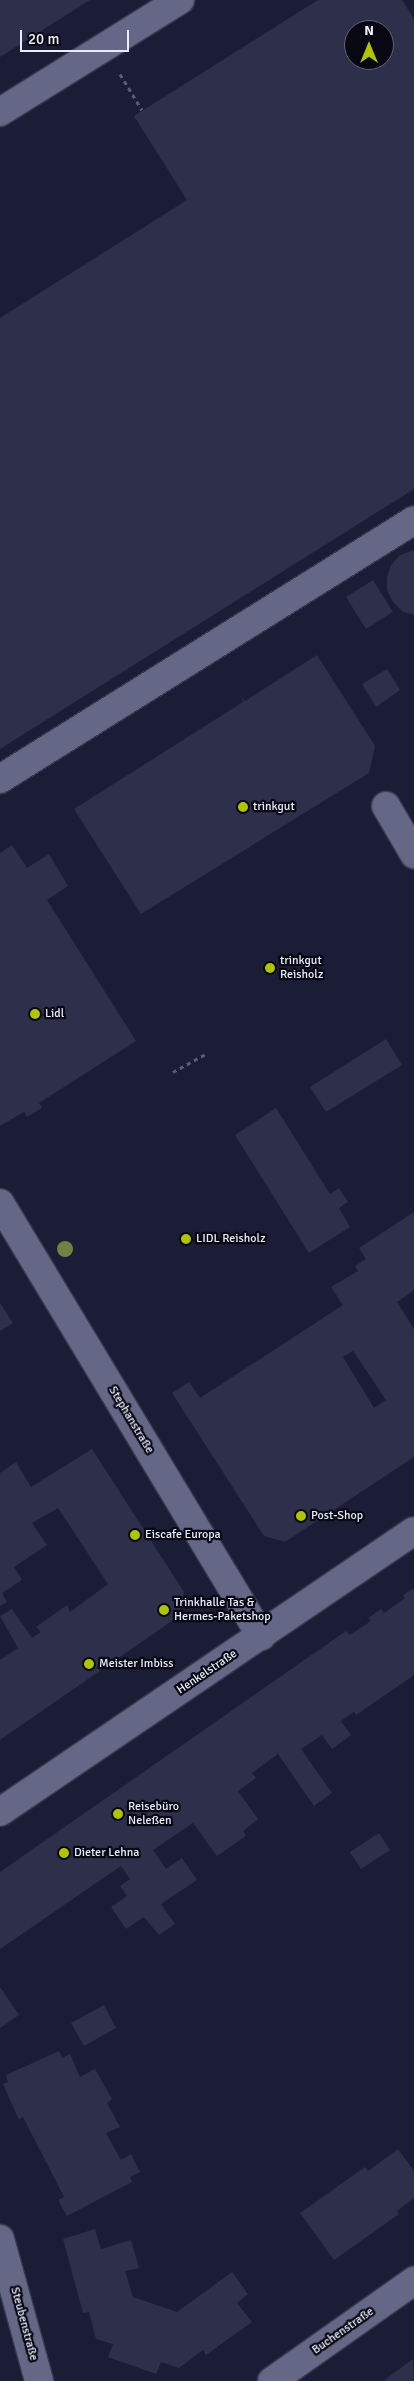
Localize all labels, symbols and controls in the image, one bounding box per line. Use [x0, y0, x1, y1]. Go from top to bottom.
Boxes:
scale bar [22, 20, 131, 52]
north arrow [344, 20, 394, 70]
text: N [364, 22, 374, 39]
text: 20 m [28, 30, 59, 48]
place label: trinkgut [253, 800, 295, 814]
marker: trinkgut [237, 801, 249, 813]
place label: trinkgut Reisholz [280, 954, 323, 982]
marker: trinkgut Reisholz [264, 962, 276, 974]
place label: Lidl [45, 1007, 64, 1021]
marker: Lidl [29, 1008, 41, 1020]
place label: LIDL Reisholz [196, 1232, 266, 1246]
marker: LIDL Reisholz [180, 1233, 192, 1245]
street label: Stephanstraße [105, 1384, 157, 1456]
place label: Post-Shop [311, 1509, 363, 1523]
marker: Post-Shop [295, 1510, 307, 1522]
place label: Eiscafe Europa [145, 1528, 221, 1542]
marker: Eiscafe Europa [129, 1529, 141, 1541]
place label: Trinkhalle Tas & Hermes-Paketshop [174, 1596, 271, 1624]
marker: Trinkhalle Tas & Hermes-Paketshop [158, 1604, 170, 1616]
street label: Henkelstraße [174, 1647, 240, 1697]
place label: Meister Imbiss [99, 1657, 174, 1671]
marker: Meister Imbiss [83, 1658, 95, 1670]
place label: Reisebüro Neleßen [128, 1800, 179, 1828]
marker: Reisebüro Neleßen [112, 1808, 124, 1820]
place label: Dieter Lehna [74, 1846, 139, 1860]
marker: Dieter Lehna [58, 1847, 70, 1859]
street label: Steubenstraße [7, 2286, 41, 2362]
street label: Buchenstraße [309, 2304, 377, 2358]

